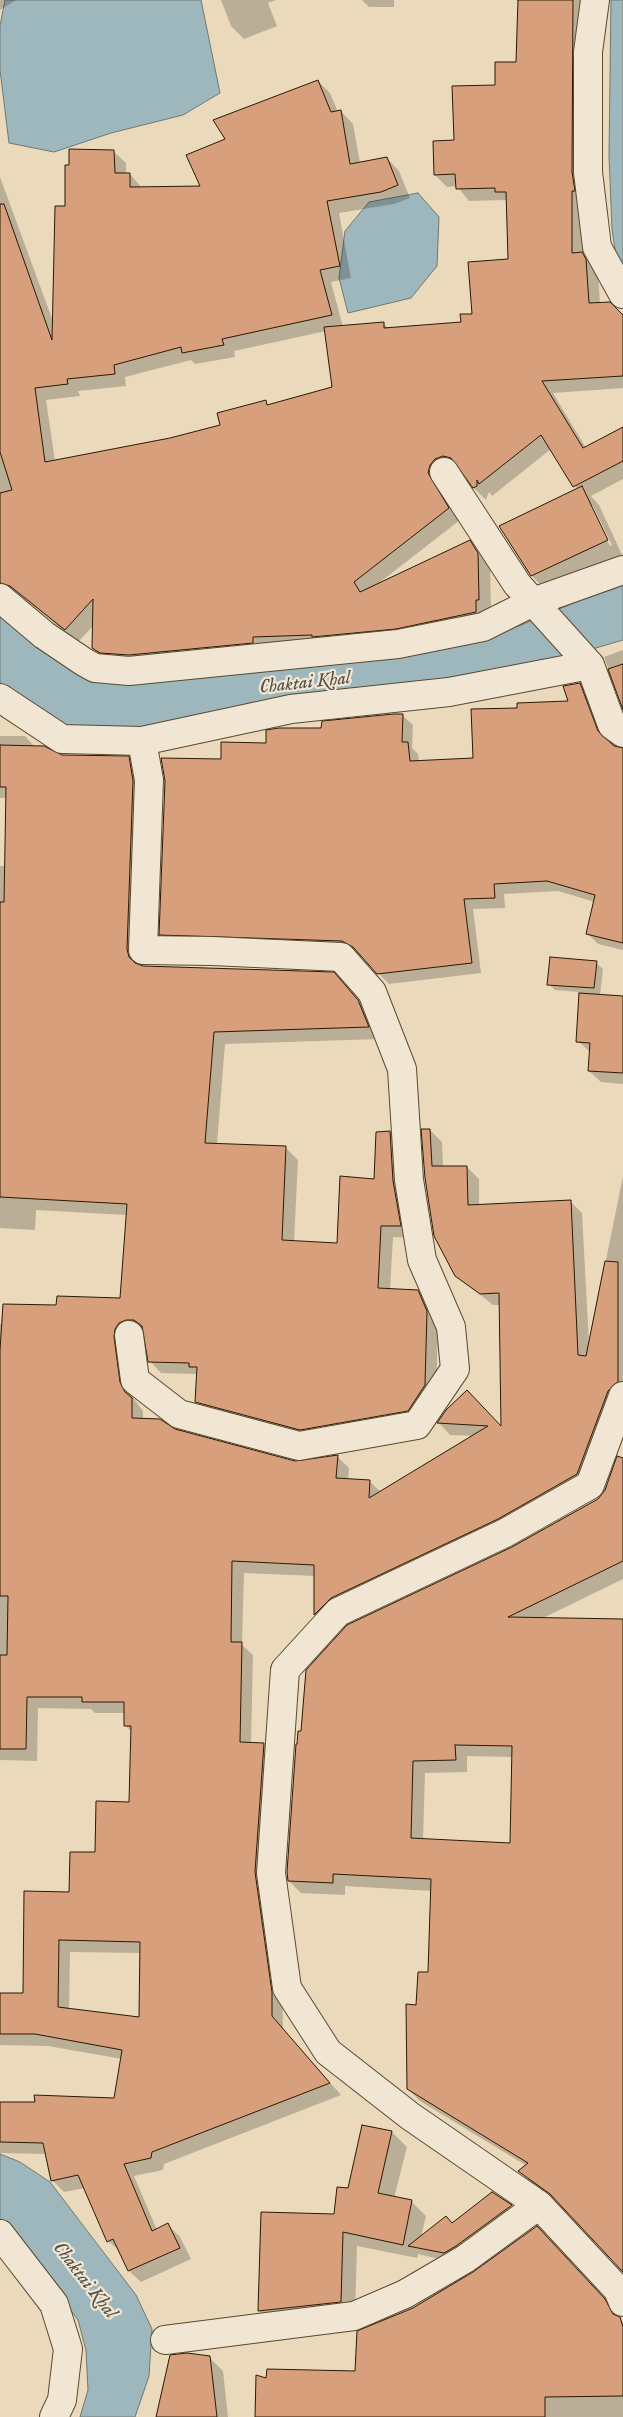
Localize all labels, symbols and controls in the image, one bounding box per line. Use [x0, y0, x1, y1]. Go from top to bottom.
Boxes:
water label: Chaktai Khal [258, 668, 352, 700]
water label: Chaktai Khal [47, 2238, 121, 2324]

